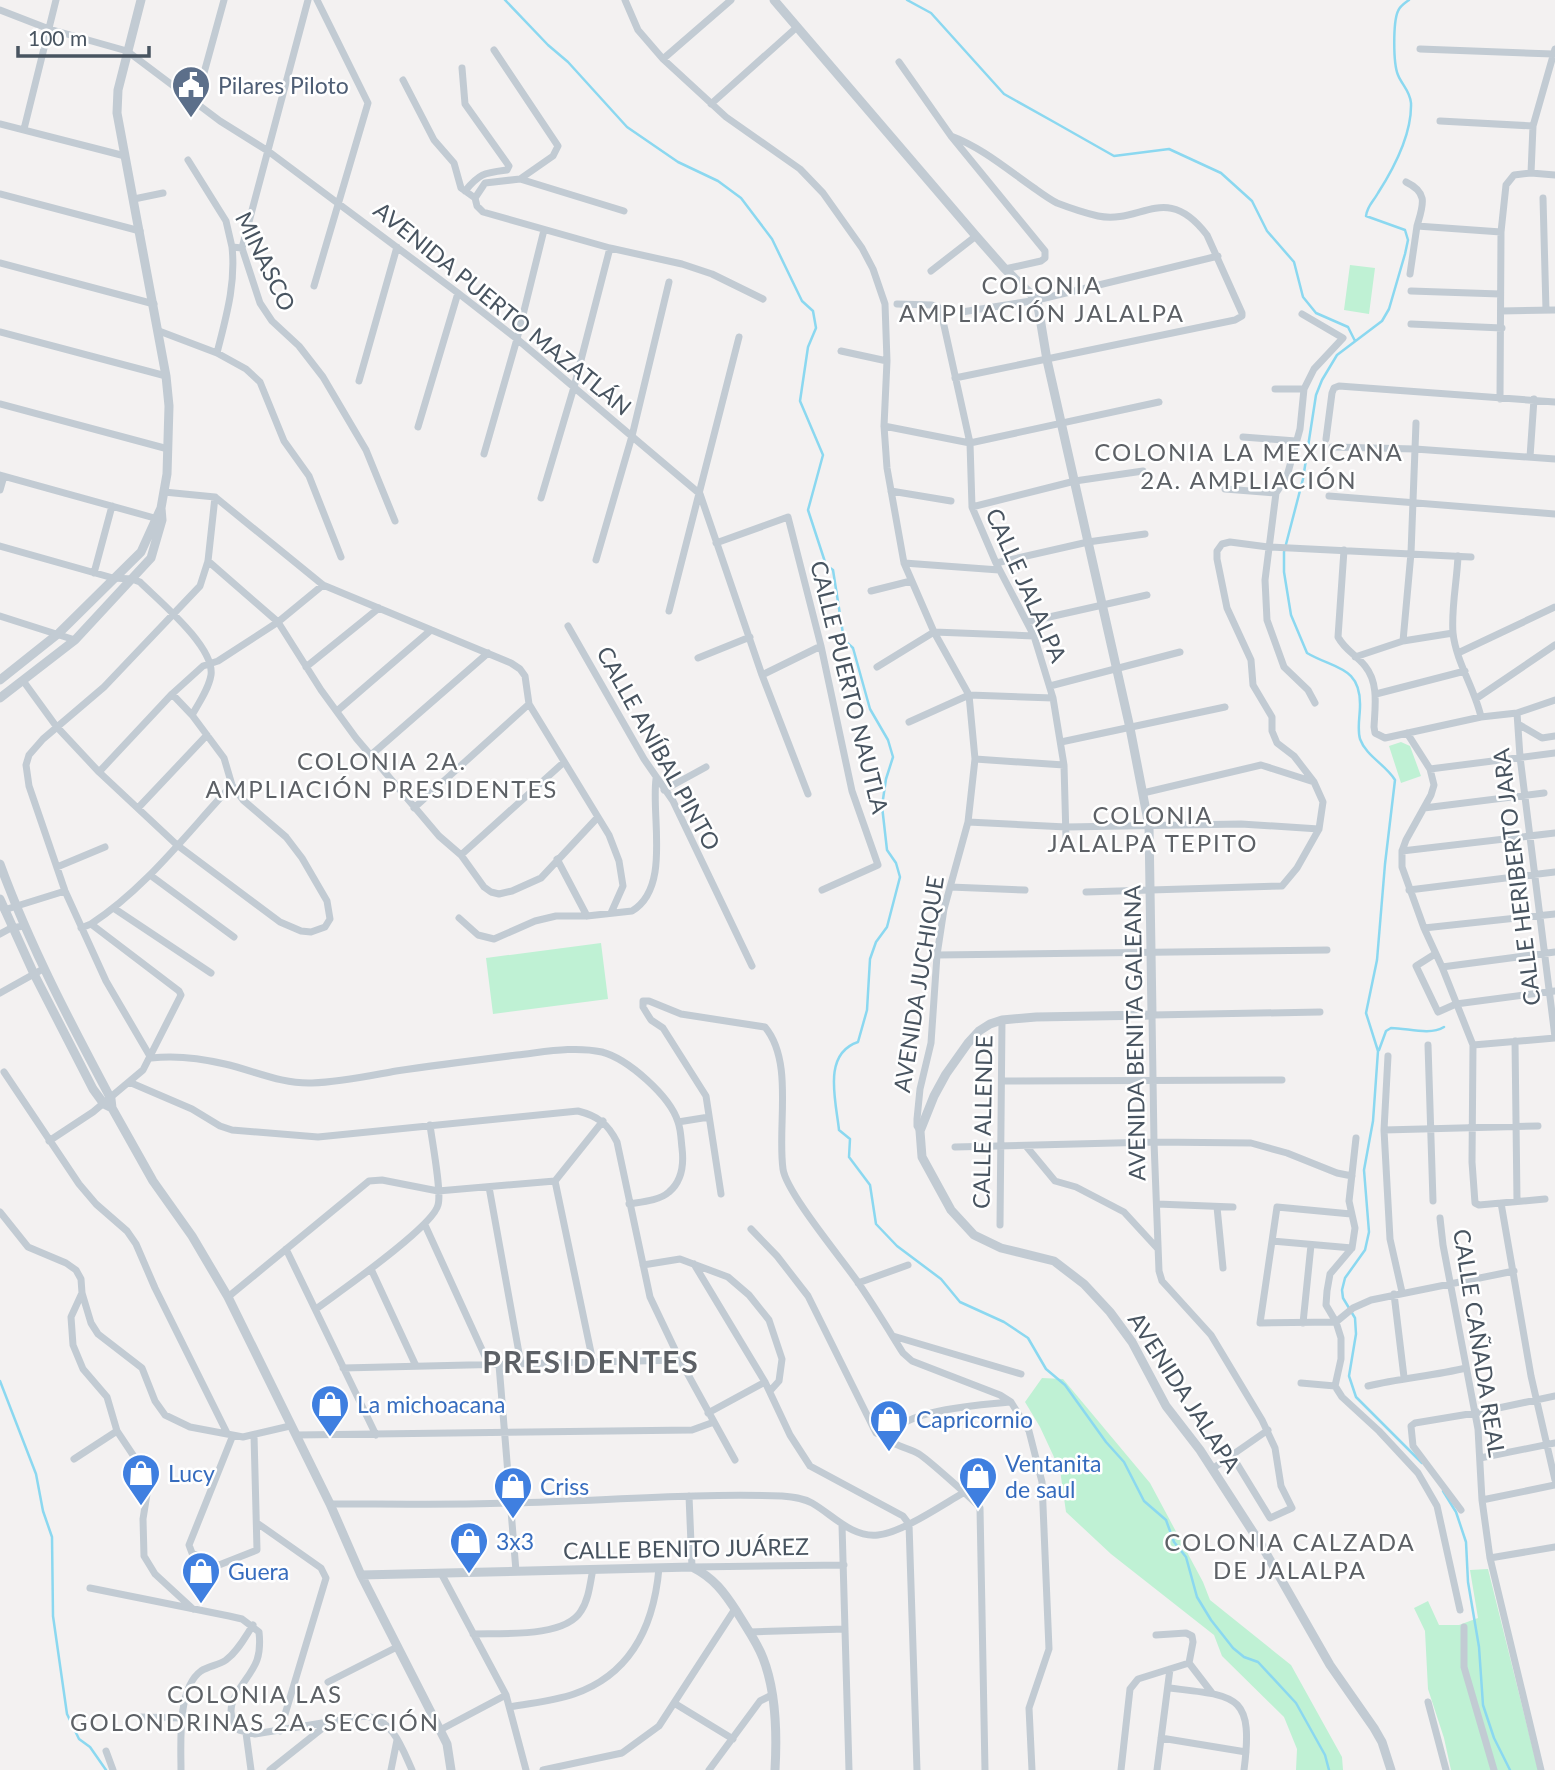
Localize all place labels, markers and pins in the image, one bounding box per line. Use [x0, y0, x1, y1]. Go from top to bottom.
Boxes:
public building icon: Pilares Piloto [170, 64, 212, 119]
place label: Pilares Piloto [218, 71, 349, 99]
shop icon: La michoacana [309, 1383, 351, 1438]
place label: La michoacana [357, 1390, 506, 1418]
shop icon: Capricornio [868, 1398, 910, 1453]
place label: Capricornio [916, 1405, 1033, 1433]
place label: Ventanita de saul [1005, 1449, 1101, 1503]
shop icon: Lucy [120, 1452, 162, 1507]
shop icon: Ventanita de saul [957, 1455, 999, 1510]
place label: Lucy [168, 1459, 215, 1487]
shop icon: Criss [492, 1465, 534, 1520]
place label: Criss [540, 1472, 589, 1500]
shop icon: 3x3 [448, 1520, 490, 1575]
place label: 3x3 [496, 1527, 534, 1555]
shop icon: Guera [180, 1550, 222, 1605]
place label: Guera [228, 1557, 289, 1585]

